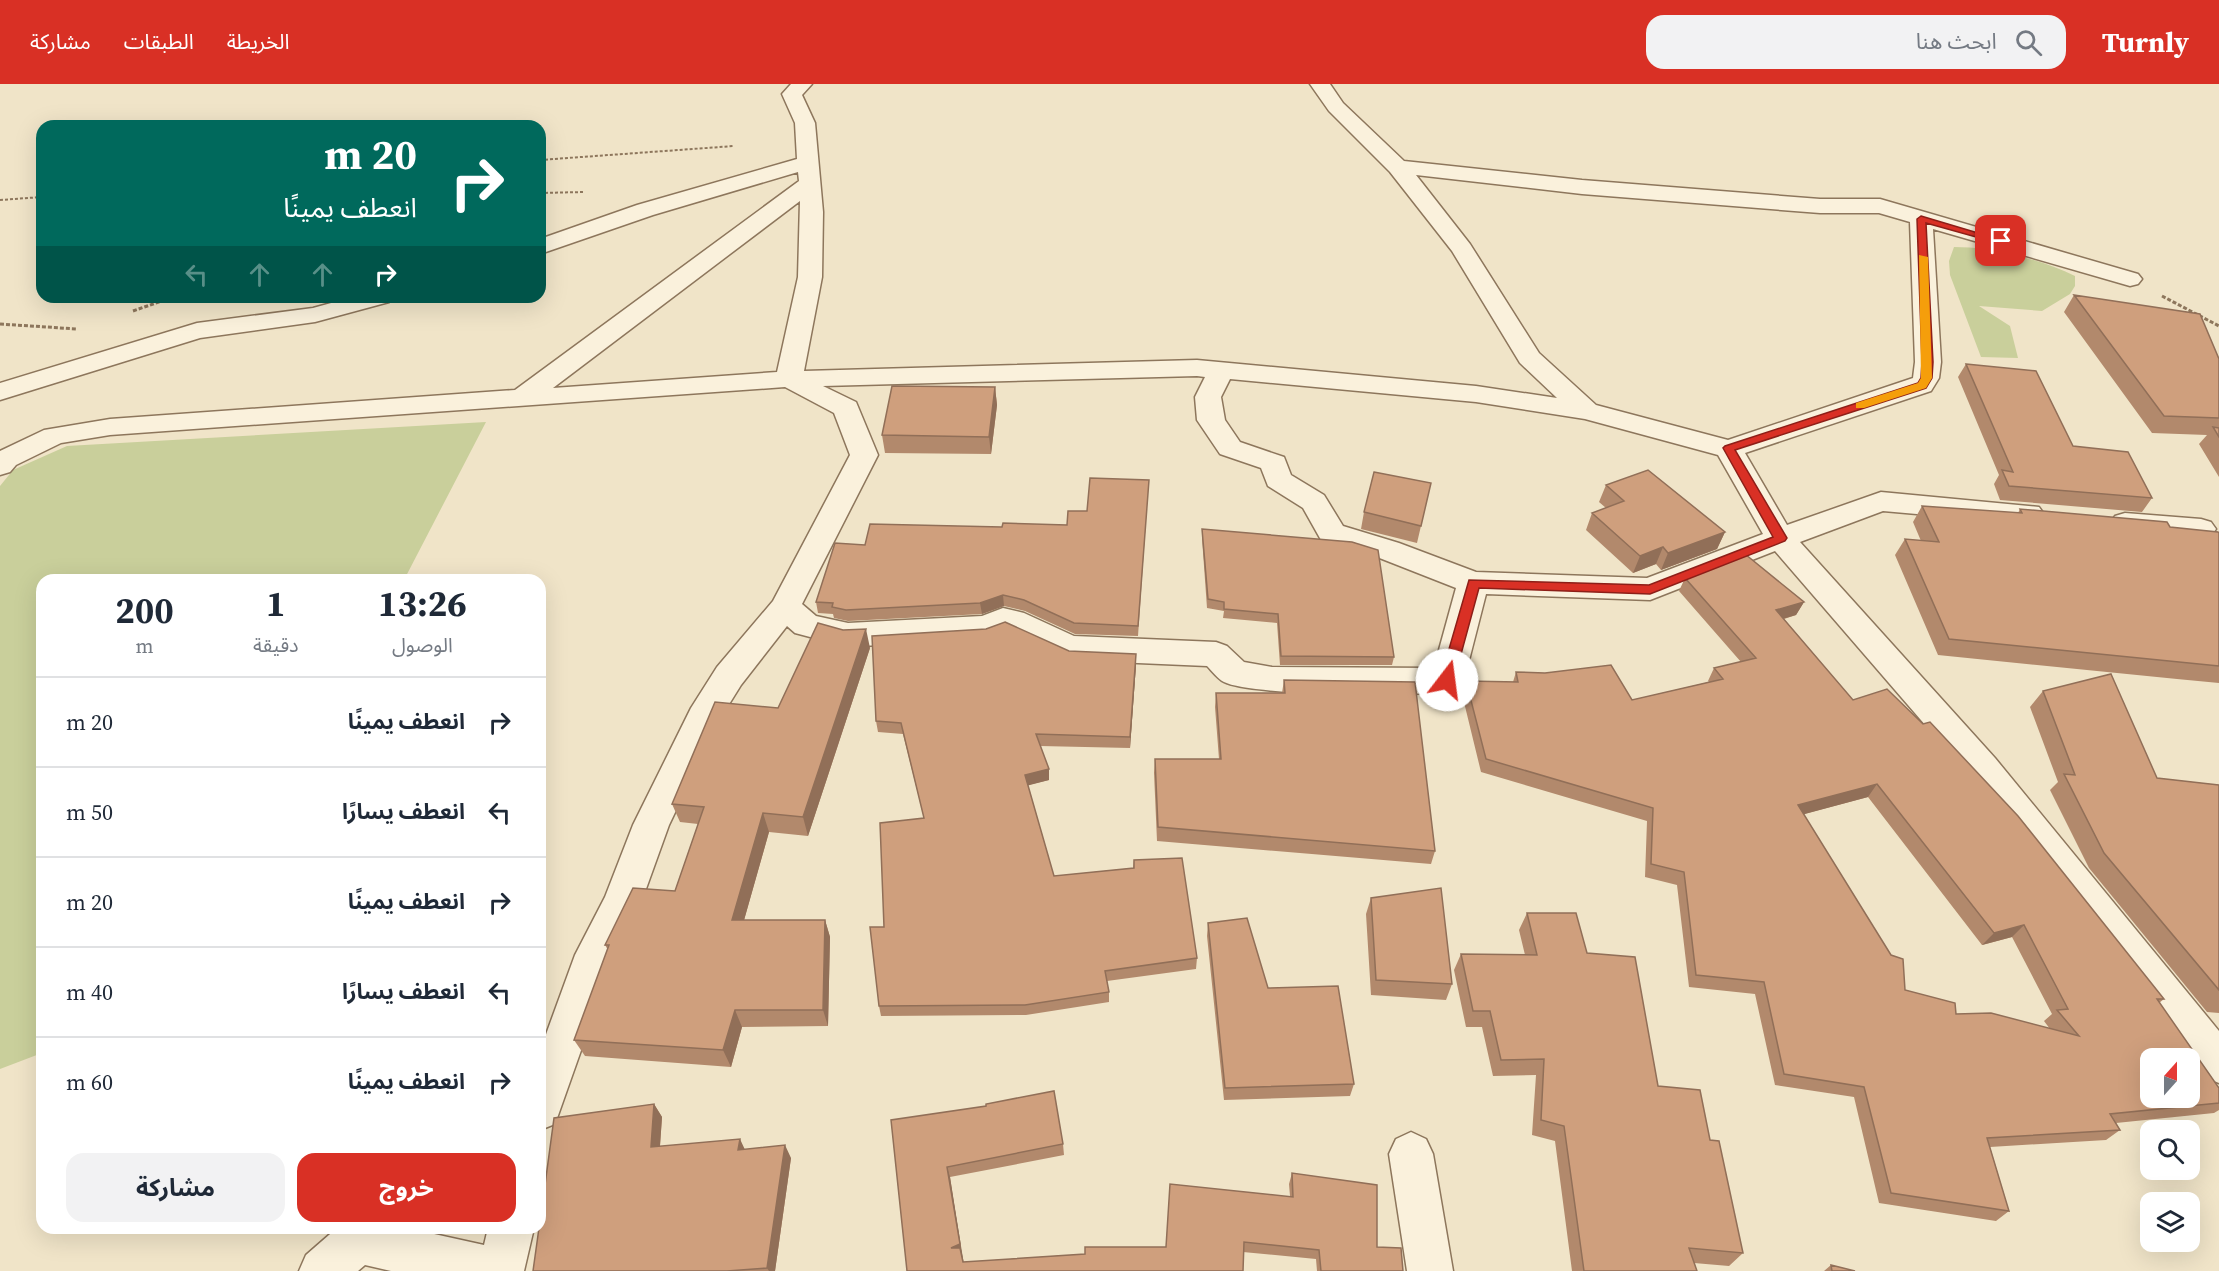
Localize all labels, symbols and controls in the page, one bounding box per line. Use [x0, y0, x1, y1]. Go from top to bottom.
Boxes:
search box [1646, 15, 2066, 69]
text: Turnly [2102, 23, 2189, 61]
text: ابحث هنا [1916, 26, 1997, 56]
icon: search [2012, 26, 2045, 59]
text: مشاركة [30, 27, 91, 56]
text: الطبقات [124, 27, 194, 56]
text: الخريطة [227, 27, 290, 56]
text: 20 m [324, 125, 417, 183]
icon: right [438, 144, 516, 222]
text: انعطف يمينًا [283, 189, 417, 226]
pin [1975, 215, 2026, 266]
icon: arrive [1984, 224, 2017, 257]
icon: left [180, 258, 213, 291]
icon: ahead [243, 258, 276, 291]
icon: ahead [306, 258, 339, 291]
icon: right [369, 258, 402, 291]
text: 1 [266, 579, 286, 628]
text: 13:26 [378, 579, 467, 628]
text: 200 [115, 586, 174, 635]
text: دقيقة [253, 631, 299, 659]
text: الوصول [392, 631, 453, 659]
text: m [136, 632, 154, 660]
position arrow [1415, 648, 1479, 712]
text: انعطف يمينًا [348, 706, 465, 736]
icon: right [483, 706, 516, 739]
text: 20 m [66, 707, 113, 737]
text: انعطف يسارًا [342, 796, 465, 826]
icon: left [483, 796, 516, 829]
text: 50 m [66, 797, 113, 827]
text: انعطف يمينًا [348, 886, 465, 916]
icon: right [483, 886, 516, 919]
text: 20 m [66, 887, 113, 917]
text: انعطف يسارًا [342, 976, 465, 1006]
icon: left [483, 976, 516, 1009]
text: 40 m [66, 977, 113, 1007]
north arrow [2140, 1048, 2200, 1108]
map controls [2140, 1048, 2200, 1252]
text: انعطف يمينًا [348, 1066, 465, 1096]
icon: right [483, 1066, 516, 1099]
text: 60 m [66, 1067, 113, 1097]
button: search [2140, 1120, 2200, 1180]
button: مشاركة [66, 1153, 285, 1222]
button: خروج [297, 1153, 516, 1222]
button: layers [2140, 1192, 2200, 1252]

